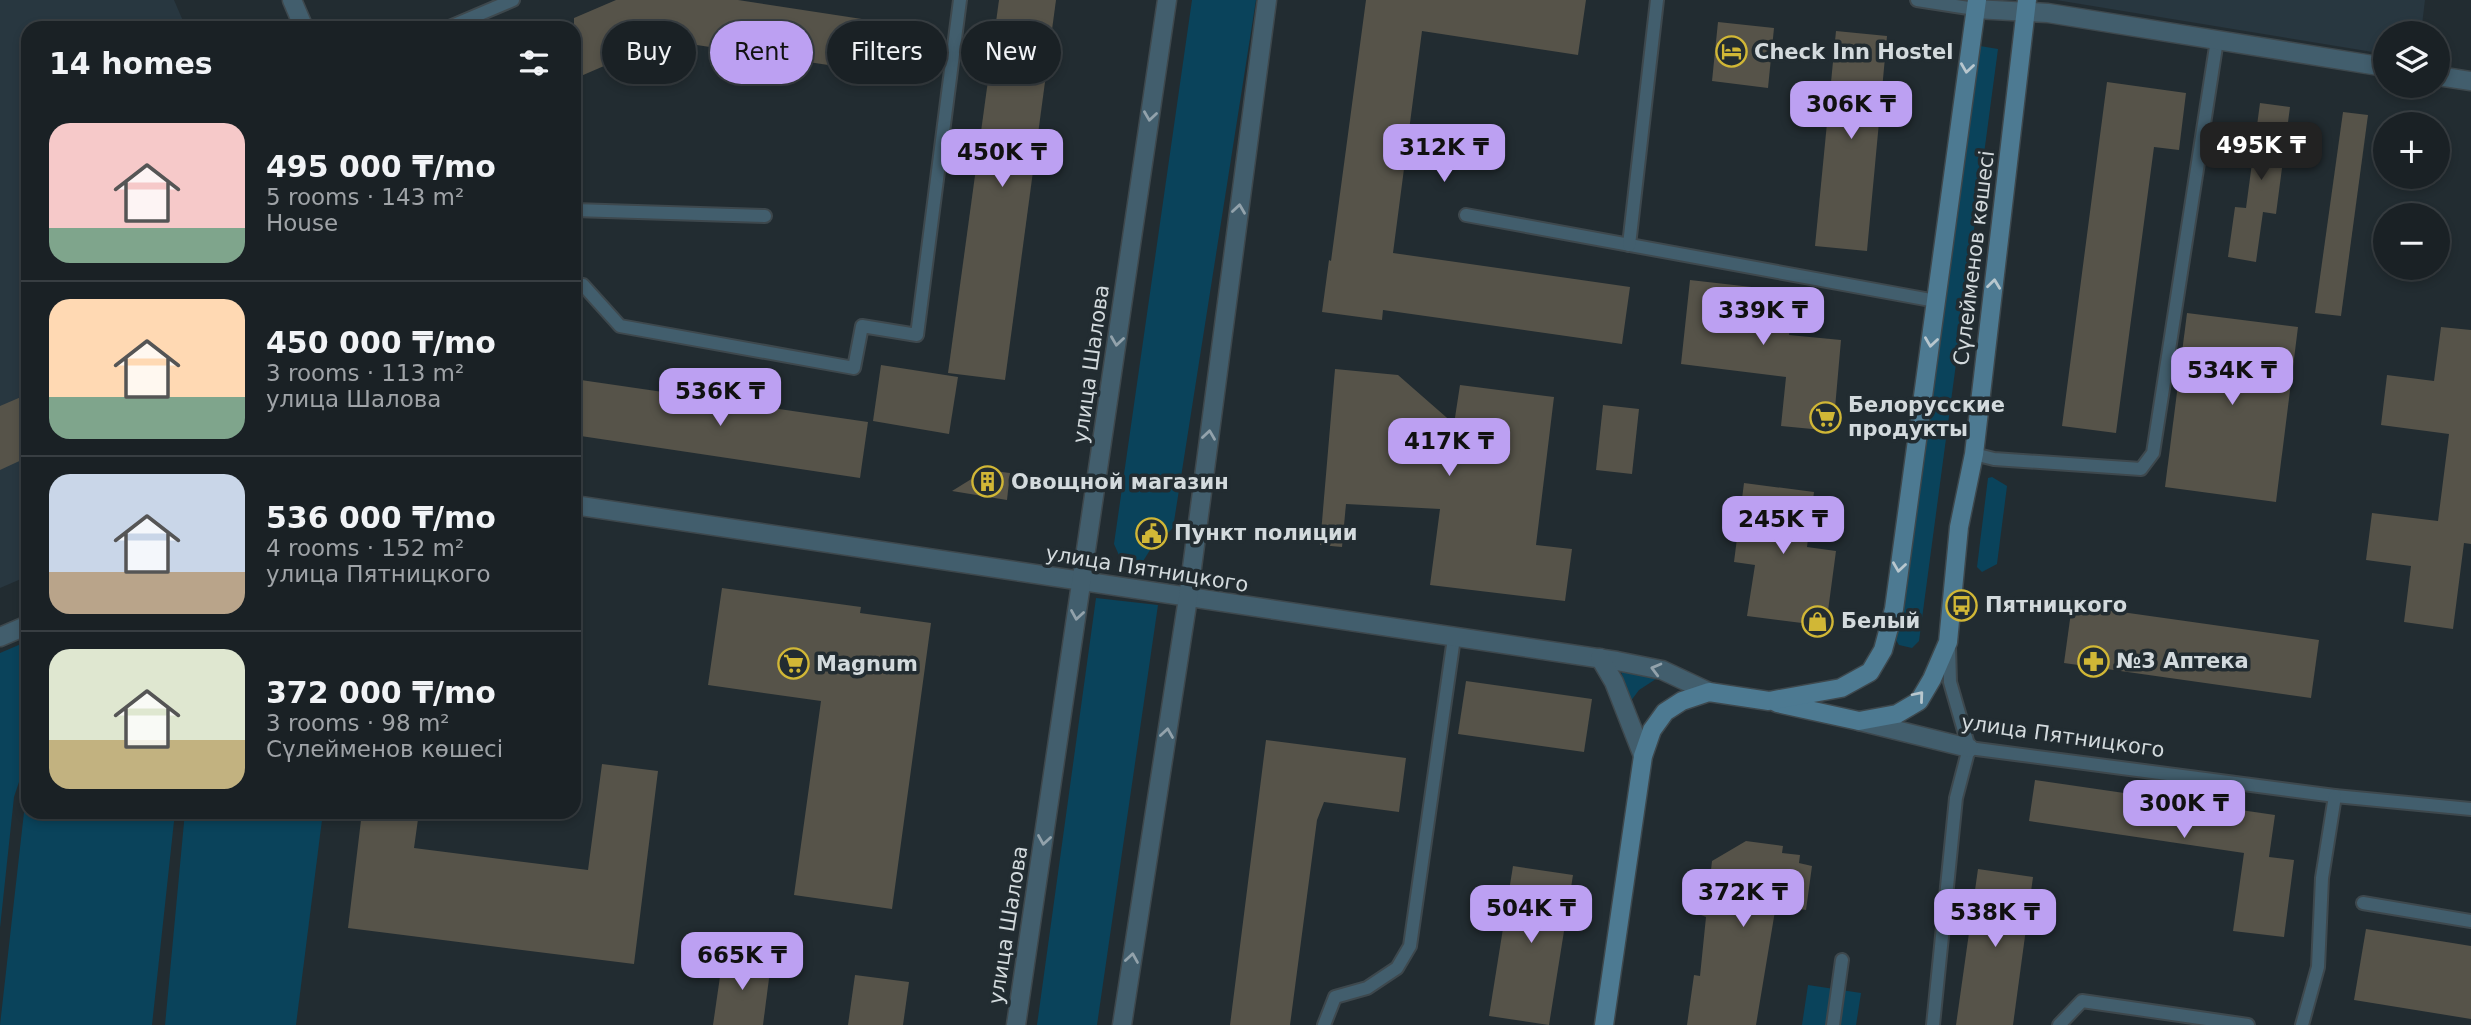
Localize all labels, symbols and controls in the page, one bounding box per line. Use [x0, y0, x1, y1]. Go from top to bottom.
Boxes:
chip: Buy [602, 21, 696, 84]
chip: Rent [710, 21, 813, 84]
chip: Filters [827, 21, 947, 84]
chip: New [961, 21, 1061, 84]
map controls [2373, 21, 2450, 280]
button: layers [2373, 21, 2450, 98]
hotel icon: Check Inn Hostel [1714, 35, 1748, 69]
place label: Check Inn Hostel [1754, 40, 1953, 64]
icon: filters [515, 44, 553, 82]
text: 14 homes [49, 46, 213, 81]
one-way arrow [1960, 62, 1975, 73]
pin: 306K ₸ [1794, 82, 1908, 141]
text: 306K ₸ [1806, 91, 1896, 117]
one-way arrow [1143, 110, 1158, 122]
button: + [2373, 112, 2450, 189]
pin: 495K ₸ [2204, 122, 2318, 182]
pin: 312K ₸ [1387, 124, 1501, 184]
pin: 450K ₸ [945, 130, 1059, 189]
text: 495K ₸ [2216, 132, 2306, 158]
text: 312K ₸ [1399, 134, 1489, 160]
text: 450K ₸ [957, 139, 1047, 165]
text: 495 000 ₸/mo [266, 149, 496, 184]
street label: Сүлейменов көшесі [1949, 149, 1999, 367]
icon: home [105, 151, 189, 235]
text: 5 rooms · 143 m² [266, 184, 464, 210]
one-way arrow [1232, 203, 1247, 215]
button: − [2373, 203, 2450, 280]
text: House [266, 210, 338, 236]
one-way arrow [1986, 278, 2001, 290]
street label: улица Шалова [1068, 283, 1114, 445]
pin: 339K ₸ [1706, 288, 1820, 347]
text: 339K ₸ [1718, 297, 1808, 323]
text: 450 000 ₸/mo [266, 325, 496, 360]
icon: home [105, 327, 189, 411]
one-way arrow [1110, 335, 1125, 347]
one-way arrow [1923, 336, 1938, 348]
pin: 534K ₸ [2175, 348, 2289, 407]
text: 534K ₸ [2187, 357, 2277, 383]
text: 3 rooms · 113 m² [266, 360, 464, 386]
pin: 536K ₸ [663, 368, 777, 428]
text: 536K ₸ [675, 378, 765, 404]
text: улица Шалова [266, 386, 441, 412]
place label: Белорусские продукты [1848, 393, 2005, 441]
supermarket icon: Белорусские продукты [1808, 400, 1842, 434]
pin: 417K ₸ [1392, 419, 1506, 478]
text: 417K ₸ [1404, 428, 1494, 454]
one-way arrow [1202, 429, 1217, 441]
building icon: Овощной магазин [971, 465, 1005, 499]
place label: Овощной магазин [1011, 470, 1229, 494]
pin: 245K ₸ [1726, 496, 1840, 556]
text: 536 000 ₸/mo [266, 500, 496, 535]
icon: home [105, 502, 189, 586]
text: 245K ₸ [1738, 506, 1828, 532]
public building icon: Пункт полиции [1134, 516, 1168, 550]
place label: Пункт полиции [1174, 521, 1358, 545]
text: 4 rooms · 152 m² [266, 535, 464, 561]
street label: улица Пятницкого [1044, 541, 1250, 597]
text: улица Пятницкого [266, 561, 491, 587]
one-way arrow [1892, 561, 1907, 573]
bus stop icon: Пятницкого [1945, 588, 1979, 622]
place label: Пятницкого [1985, 593, 2127, 617]
shop icon: Белый [1801, 604, 1835, 638]
one-way arrow [1070, 609, 1085, 621]
place label: Белый [1841, 609, 1920, 633]
pharmacy icon: №3 Аптека [2076, 644, 2110, 678]
supermarket icon: Magnum [776, 647, 810, 681]
place label: №3 Аптека [2116, 649, 2249, 673]
place label: Magnum [816, 652, 918, 676]
one-way arrow [1651, 663, 1663, 678]
text: 372 000 ₸/mo [266, 675, 496, 710]
icon: home [105, 677, 189, 761]
one-way arrow [1911, 691, 1924, 704]
text: 3 rooms · 98 m² [266, 710, 450, 736]
street label: улица Пятницкого [1960, 710, 2166, 762]
one-way arrow [1159, 727, 1174, 739]
text: Сүлейменов көшесі [266, 736, 503, 762]
pin: 300K ₸ [2127, 780, 2241, 840]
text: 300K ₸ [2139, 790, 2229, 816]
one-way arrow [1037, 834, 1052, 846]
street label: улица Шалова [984, 844, 1032, 1006]
pin: 372K ₸ [1686, 870, 1800, 929]
text: 372K ₸ [1698, 879, 1788, 905]
pin: 504K ₸ [1474, 886, 1588, 945]
pin: 538K ₸ [1938, 890, 2052, 949]
text: 504K ₸ [1486, 895, 1576, 921]
text: 538K ₸ [1950, 899, 2040, 925]
pin: 665K ₸ [685, 932, 799, 992]
text: 665K ₸ [697, 942, 787, 968]
one-way arrow [1124, 952, 1139, 963]

